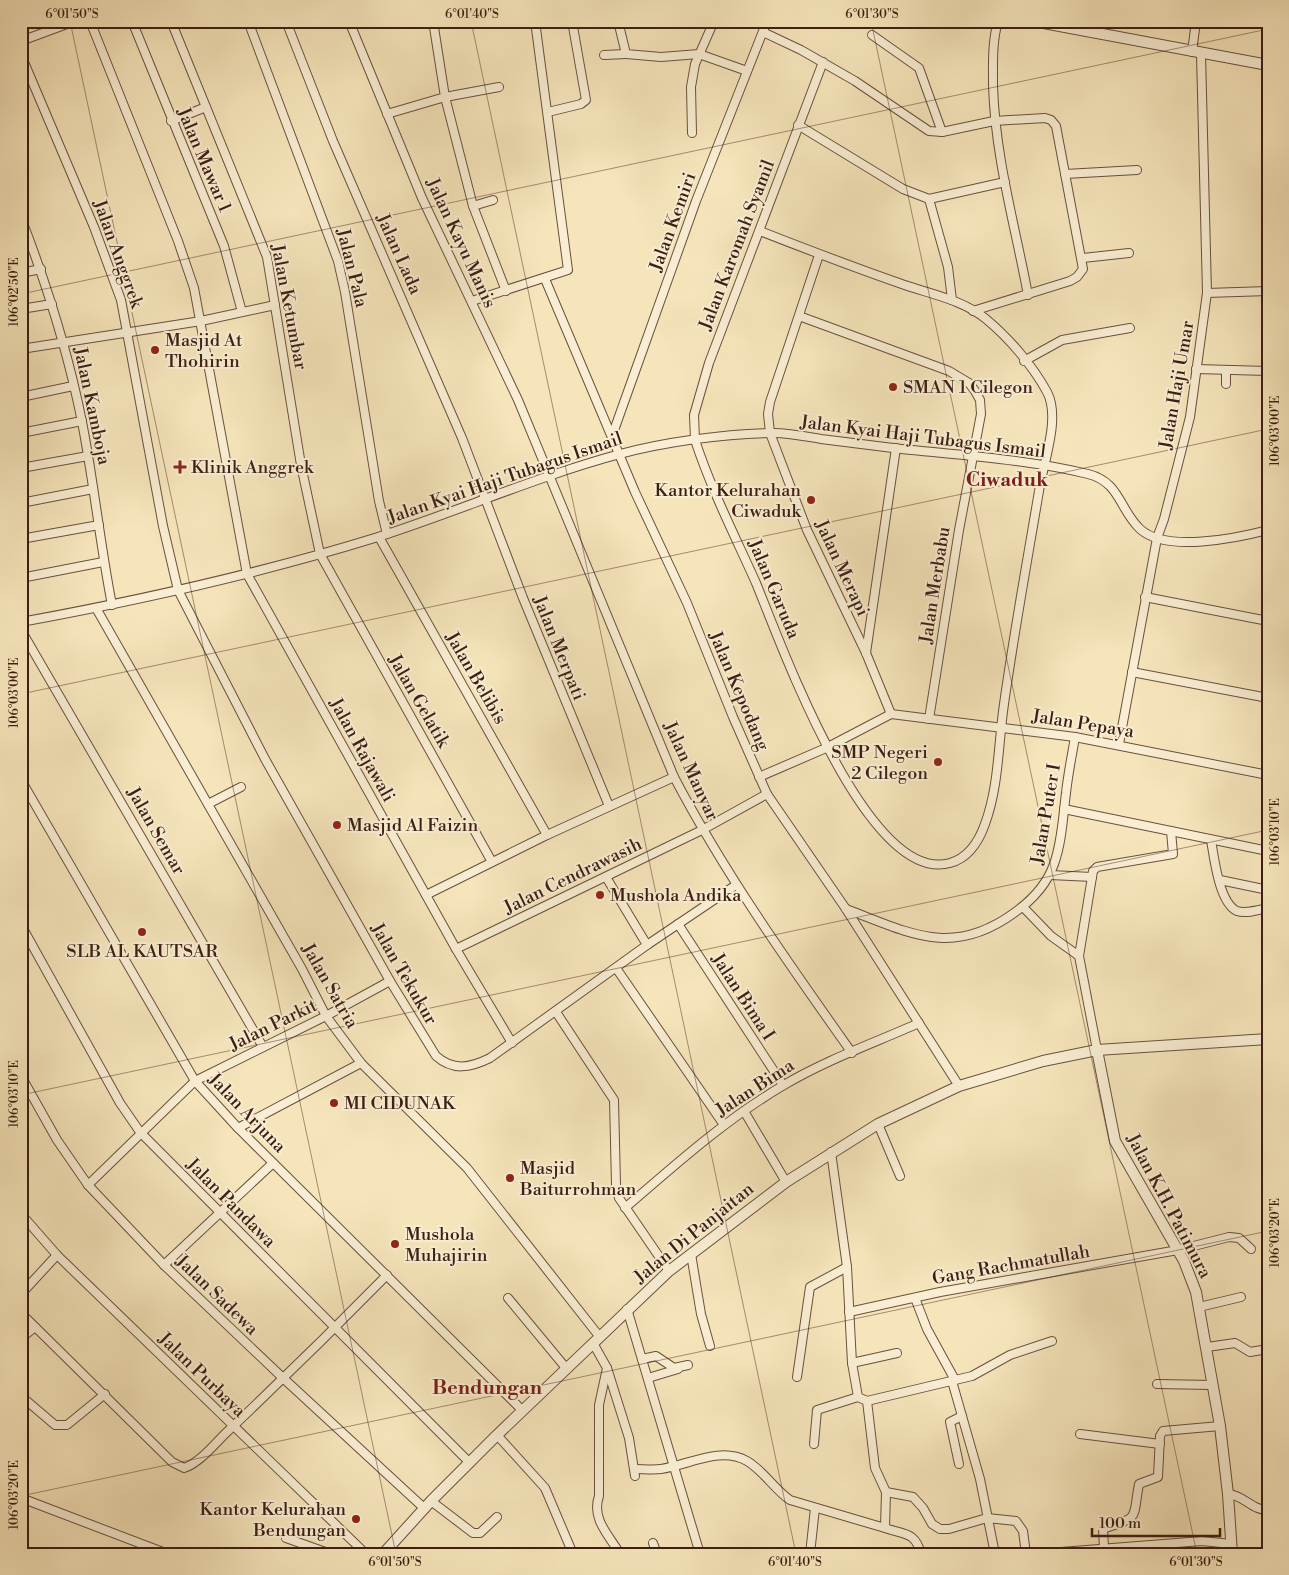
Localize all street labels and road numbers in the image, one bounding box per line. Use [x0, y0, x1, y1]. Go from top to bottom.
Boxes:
street label: Jalan Mawar 1 [171, 103, 236, 216]
street label: Jalan Karomah Syamil [694, 156, 780, 334]
street label: Jalan Kemiri [644, 169, 702, 276]
street label: Jalan Kayu Manis [420, 173, 501, 312]
street label: Jalan Anggrek [87, 196, 149, 313]
street label: Jalan Lada [371, 209, 427, 299]
street label: Jalan Pala [331, 225, 373, 311]
street label: Jalan Ketumbar [265, 241, 312, 372]
street label: Jalan Haji Umar [1154, 319, 1200, 452]
street label: Jalan Kamboja [68, 344, 116, 468]
street label: Jalan Kyai Haji Tubagus Ismail [798, 410, 1048, 464]
street label: Jalan Kyai Haji Tubagus Ismail [383, 427, 626, 529]
street label: Jalan Merapi [809, 515, 874, 620]
street label: Jalan Merbabu [914, 524, 956, 646]
street label: Jalan Garuda [742, 535, 806, 643]
street label: Jalan Merpati [527, 591, 590, 704]
street label: Jalan Belibis [440, 627, 512, 728]
street label: Jalan Kepodang [703, 627, 775, 755]
street label: Jalan Gelatik [383, 649, 456, 753]
street label: Jalan Rajawali [324, 693, 400, 806]
street label: Jalan Pepaya [1029, 704, 1137, 744]
street label: Jalan Manyar [658, 717, 724, 824]
street label: Jalan Puter I [1026, 762, 1066, 867]
street label: Jalan Semar [121, 782, 190, 879]
street label: Jalan Cendrawasih [499, 832, 646, 920]
street label: Jalan Tekukur [365, 918, 443, 1029]
street label: Jalan Satria [296, 938, 364, 1033]
street label: Jalan Bima I [706, 948, 780, 1045]
street label: Jalan Parkit [224, 994, 321, 1057]
street label: Jalan Bima [711, 1054, 799, 1122]
street label: Jalan Arjuna [203, 1068, 291, 1158]
street label: Jalan K.H. Patimura [1121, 1129, 1217, 1283]
street label: Jalan Pandawa [181, 1153, 281, 1253]
street label: Jalan Di Panjaitan [629, 1177, 759, 1289]
street label: Gang Rachmatullah [930, 1240, 1092, 1290]
street label: Jalan Sadewa [170, 1249, 264, 1341]
street label: Jalan Purbaya [153, 1327, 251, 1423]

